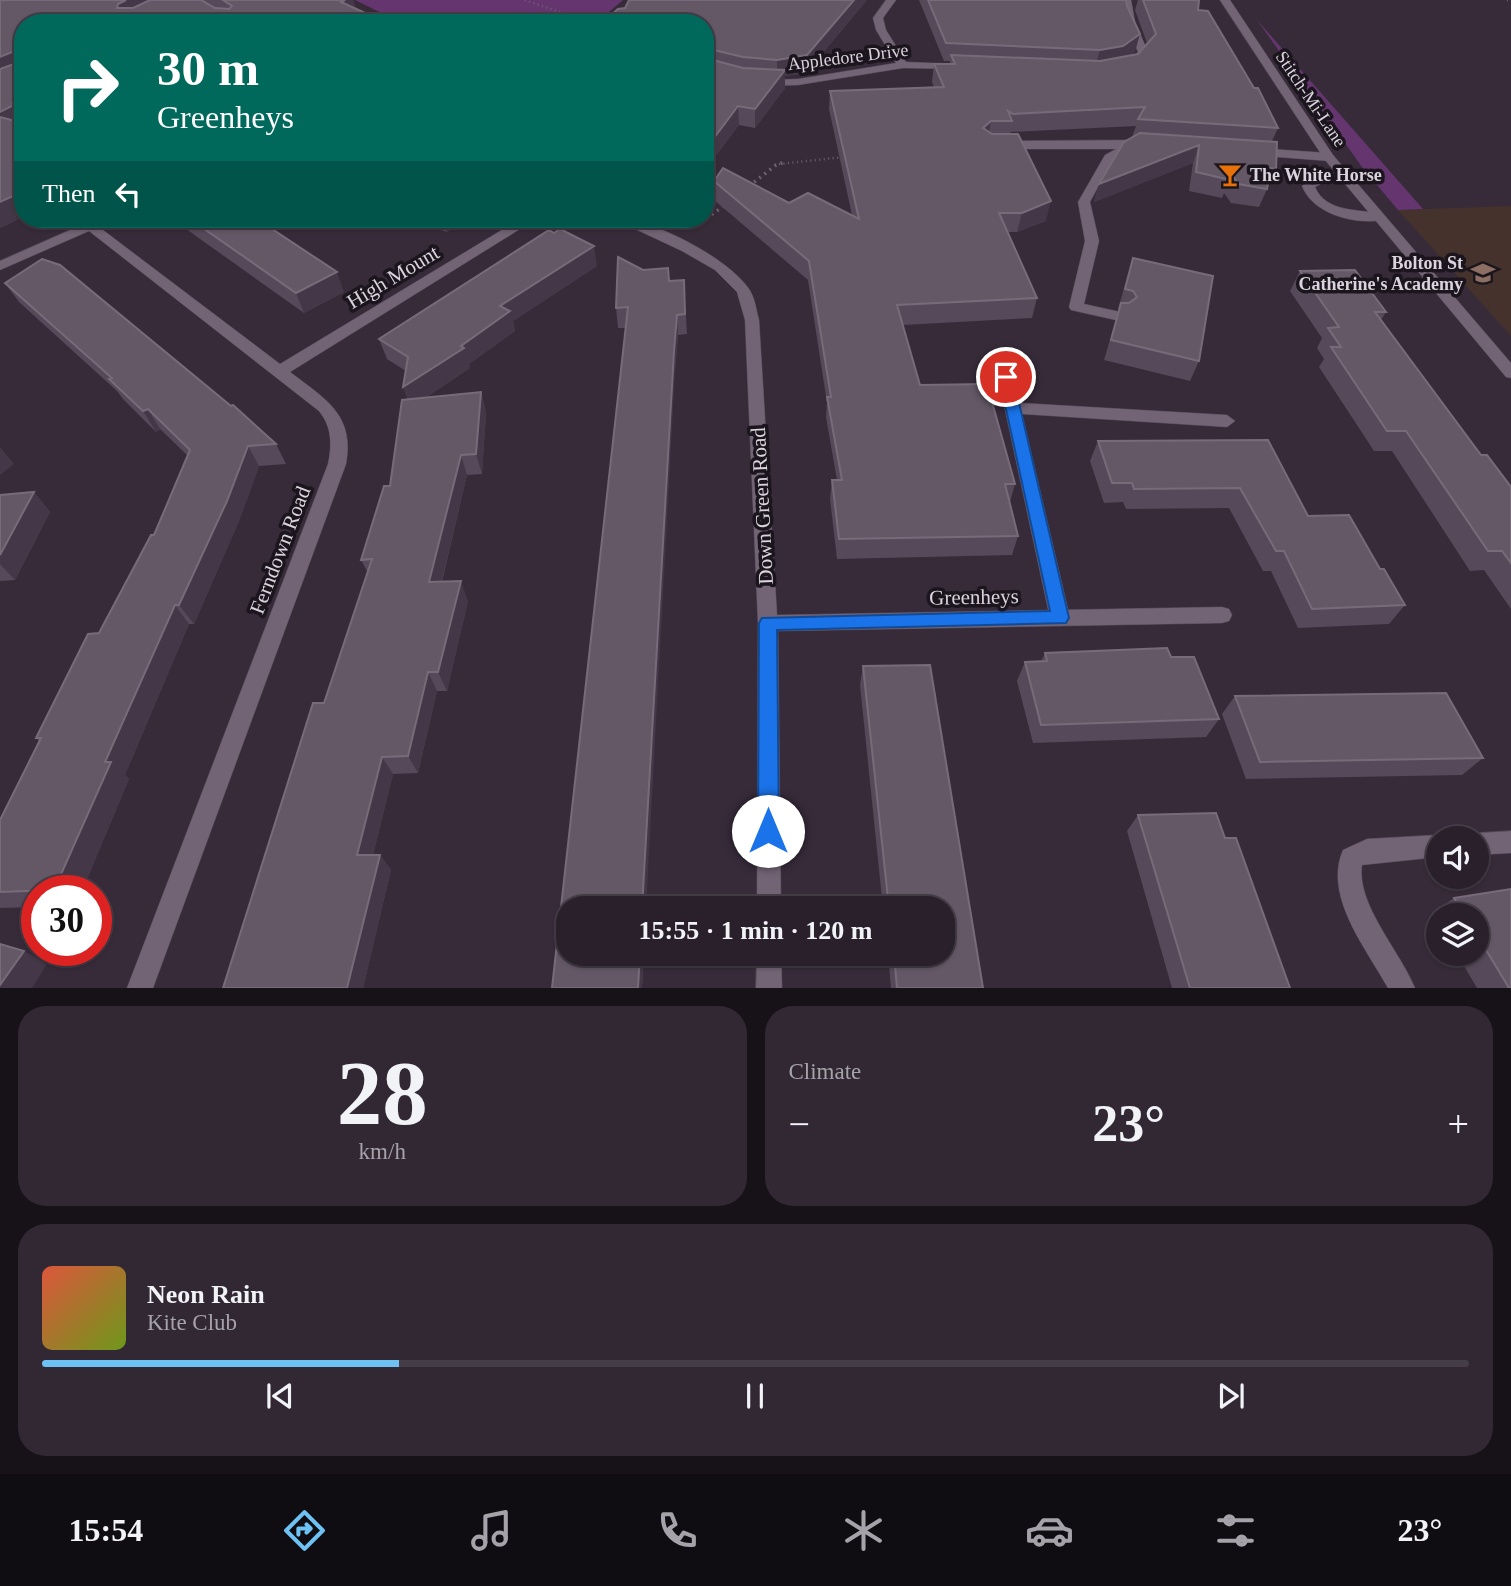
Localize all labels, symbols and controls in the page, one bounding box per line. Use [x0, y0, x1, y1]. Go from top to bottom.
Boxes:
street label: Appledore Drive [786, 40, 910, 74]
text: 30 m [157, 41, 259, 96]
icon: right [42, 42, 133, 133]
street label: Stitch-Mi-Lane [1272, 47, 1350, 151]
text: Greenheys [157, 99, 294, 135]
bar icon: The White Horse [1216, 161, 1244, 189]
place label: The White Horse [1250, 165, 1382, 185]
icon: left [109, 175, 147, 213]
text: Then [42, 179, 95, 208]
street label: High Mount [343, 240, 444, 314]
place label: Bolton St Catherine's Academy [1299, 253, 1463, 294]
school or university icon: Bolton St Catherine's Academy [1469, 259, 1497, 287]
pin [976, 347, 1036, 407]
icon: arrive [987, 358, 1025, 396]
street label: Down Green Road [746, 426, 778, 585]
street label: Ferndown Road [245, 482, 316, 617]
street label: Greenheys [929, 584, 1019, 610]
position arrow [731, 794, 805, 868]
map controls [1426, 826, 1489, 966]
button: sound [1426, 826, 1489, 889]
speed limit sign: 30 [21, 875, 112, 966]
button: layers [1426, 903, 1489, 966]
text: 15:55 · 1 min · 120 m [639, 916, 873, 945]
text: 28 [337, 1043, 428, 1144]
text: Climate [789, 1059, 861, 1084]
text: 23° [1092, 1095, 1165, 1152]
text: − [789, 1103, 810, 1145]
text: + [1448, 1103, 1469, 1145]
text: km/h [359, 1139, 406, 1164]
text: Neon Rain [147, 1280, 265, 1309]
text: Kite Club [147, 1310, 237, 1335]
icon: previous [261, 1377, 299, 1415]
icon: pause [736, 1377, 774, 1415]
icon: next [1212, 1377, 1250, 1415]
icon: directions [280, 1506, 329, 1555]
icon: music [467, 1506, 516, 1555]
icon: phone [653, 1506, 702, 1555]
icon: climate [839, 1506, 888, 1555]
icon: car [1025, 1506, 1074, 1555]
icon: filters [1211, 1506, 1260, 1555]
text: 15:54 [69, 1512, 143, 1548]
text: 23° [1398, 1512, 1442, 1548]

